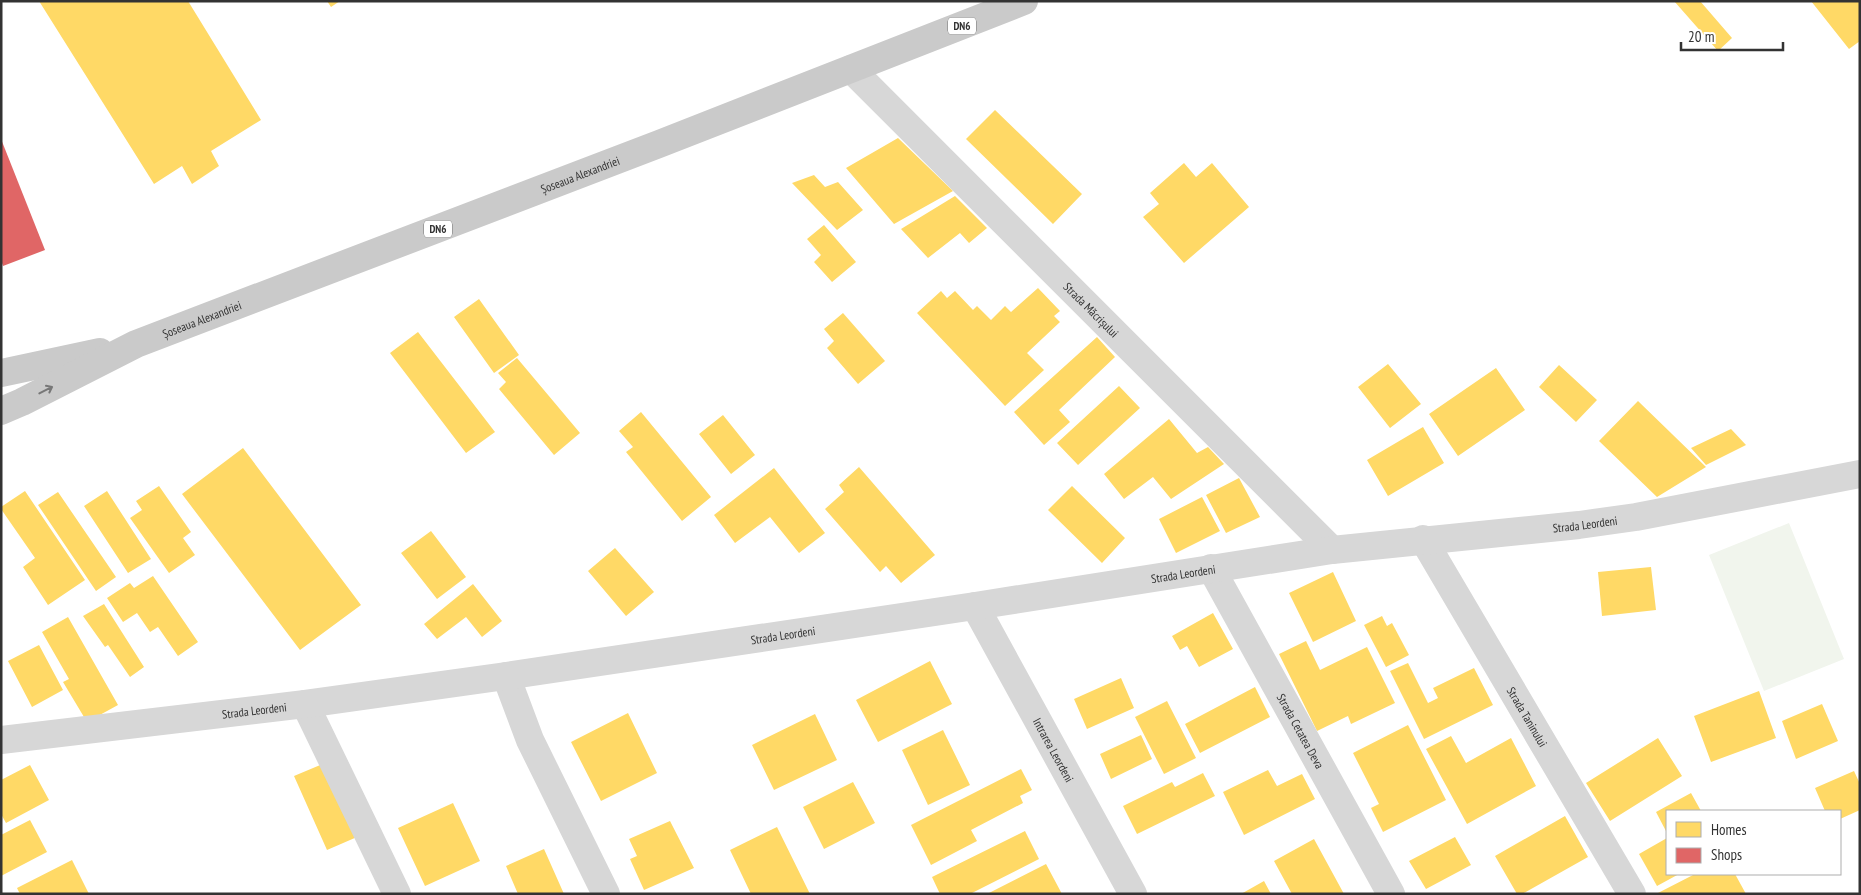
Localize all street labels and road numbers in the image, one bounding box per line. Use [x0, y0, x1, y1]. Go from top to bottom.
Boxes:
road number: DN6 [948, 18, 976, 34]
street label: Șoseaua Alexandriei [538, 152, 622, 196]
road number: DN6 [424, 220, 452, 238]
street label: Strada Măcrișului [1061, 279, 1122, 340]
street label: Șoseaua Alexandriei [160, 297, 243, 341]
street label: Strada Leordeni [1552, 512, 1618, 535]
street label: Strada Leordeni [1150, 561, 1216, 586]
street label: Strada Leordeni [750, 622, 816, 647]
street label: Strada Taninului [1504, 684, 1551, 749]
street label: Strada Cetatea Deva [1274, 691, 1328, 771]
street label: Strada Leordeni [221, 699, 287, 721]
street label: Intrarea Leordeni [1030, 715, 1078, 785]

